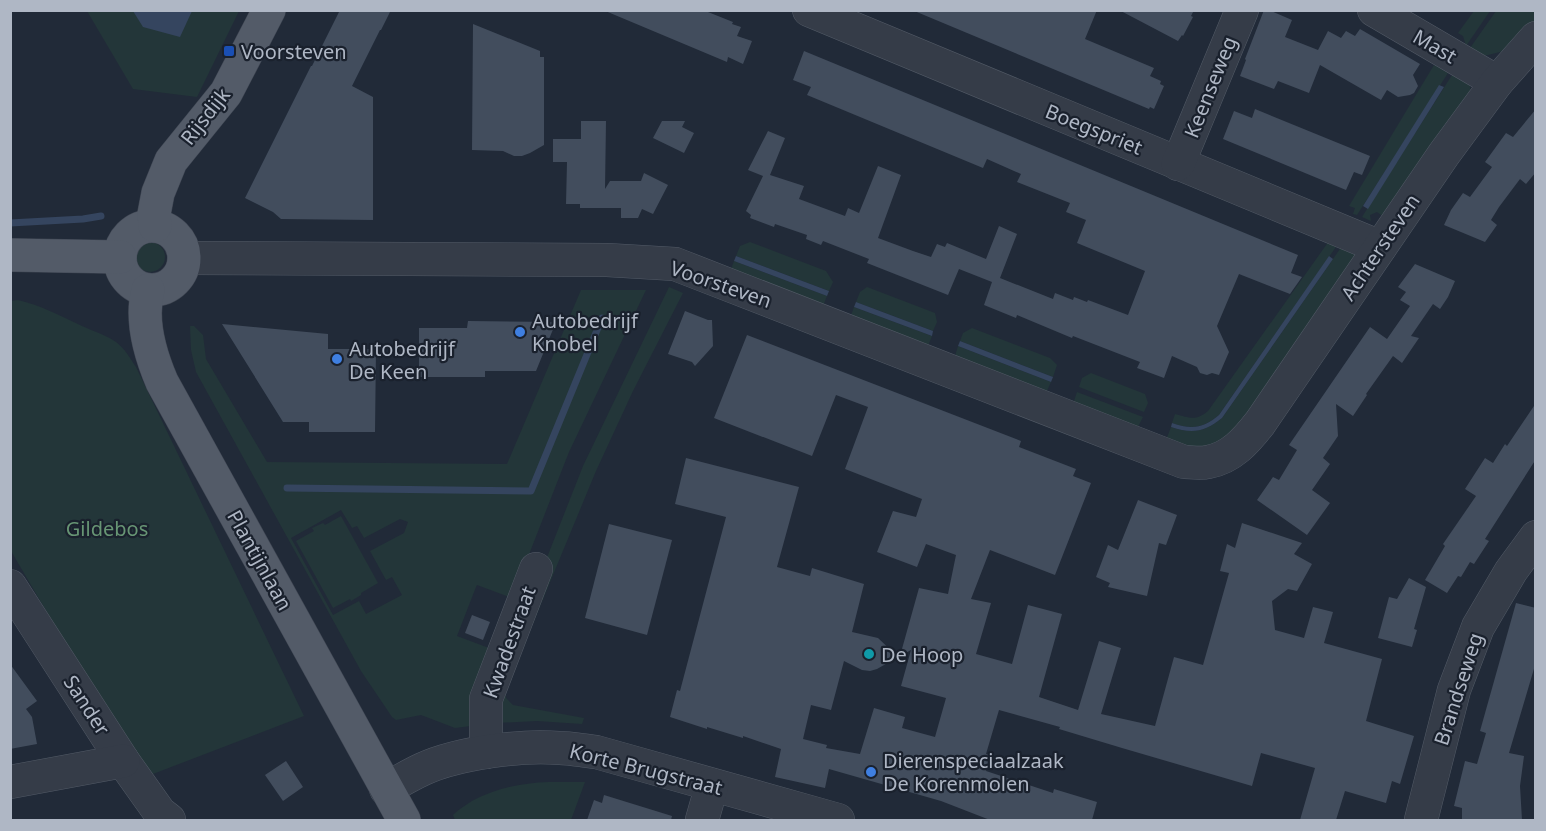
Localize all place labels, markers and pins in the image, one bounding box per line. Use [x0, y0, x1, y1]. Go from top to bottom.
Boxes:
place label: Voorsteven [241, 38, 347, 65]
marker: Voorsteven [222, 44, 236, 58]
place label: Autobedrijf Knobel [532, 307, 639, 357]
marker: Autobedrijf Knobel [513, 325, 527, 339]
place label: Autobedrijf De Keen [349, 335, 456, 385]
marker: Autobedrijf De Keen [330, 352, 344, 366]
place label: De Hoop [881, 641, 963, 668]
marker: De Hoop [862, 647, 876, 661]
place label: Dierenspeciaalzaak De Korenmolen [883, 747, 1064, 797]
marker: Dierenspeciaalzaak De Korenmolen [864, 765, 878, 779]

